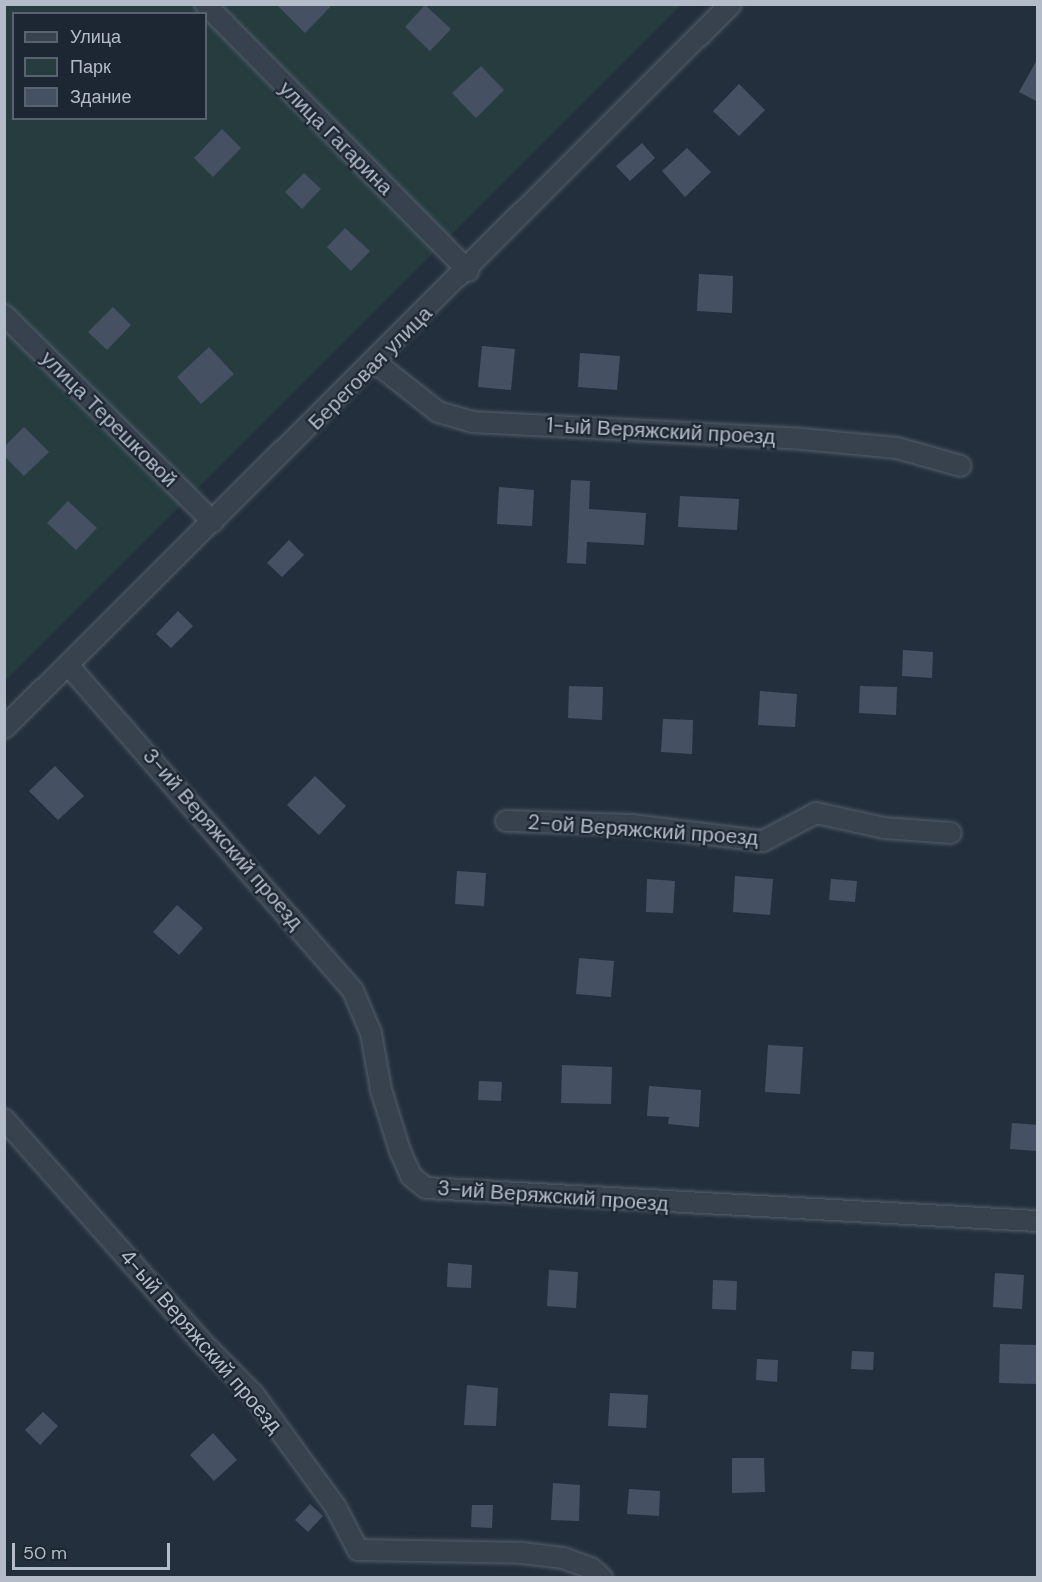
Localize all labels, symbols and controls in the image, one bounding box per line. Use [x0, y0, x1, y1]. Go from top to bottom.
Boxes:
legend [12, 12, 207, 120]
text: Улица [70, 25, 121, 49]
text: Парк [70, 55, 111, 79]
street label: улица Гагарина [274, 76, 398, 200]
text: Здание [70, 85, 131, 109]
street label: Береговая улица [303, 301, 437, 435]
street label: улица Терешковой [36, 346, 182, 492]
street label: 1-ый Веряжский проезд [546, 412, 776, 450]
street label: 3-ий Веряжский проезд [138, 743, 308, 935]
street label: 2-ой Веряжский проезд [527, 809, 759, 851]
street label: 3-ий Веряжский проезд [437, 1175, 669, 1217]
street label: 4-ый Веряжский проезд [114, 1244, 288, 1438]
scale bar [15, 1531, 172, 1569]
text: 50 m [23, 1541, 67, 1565]

